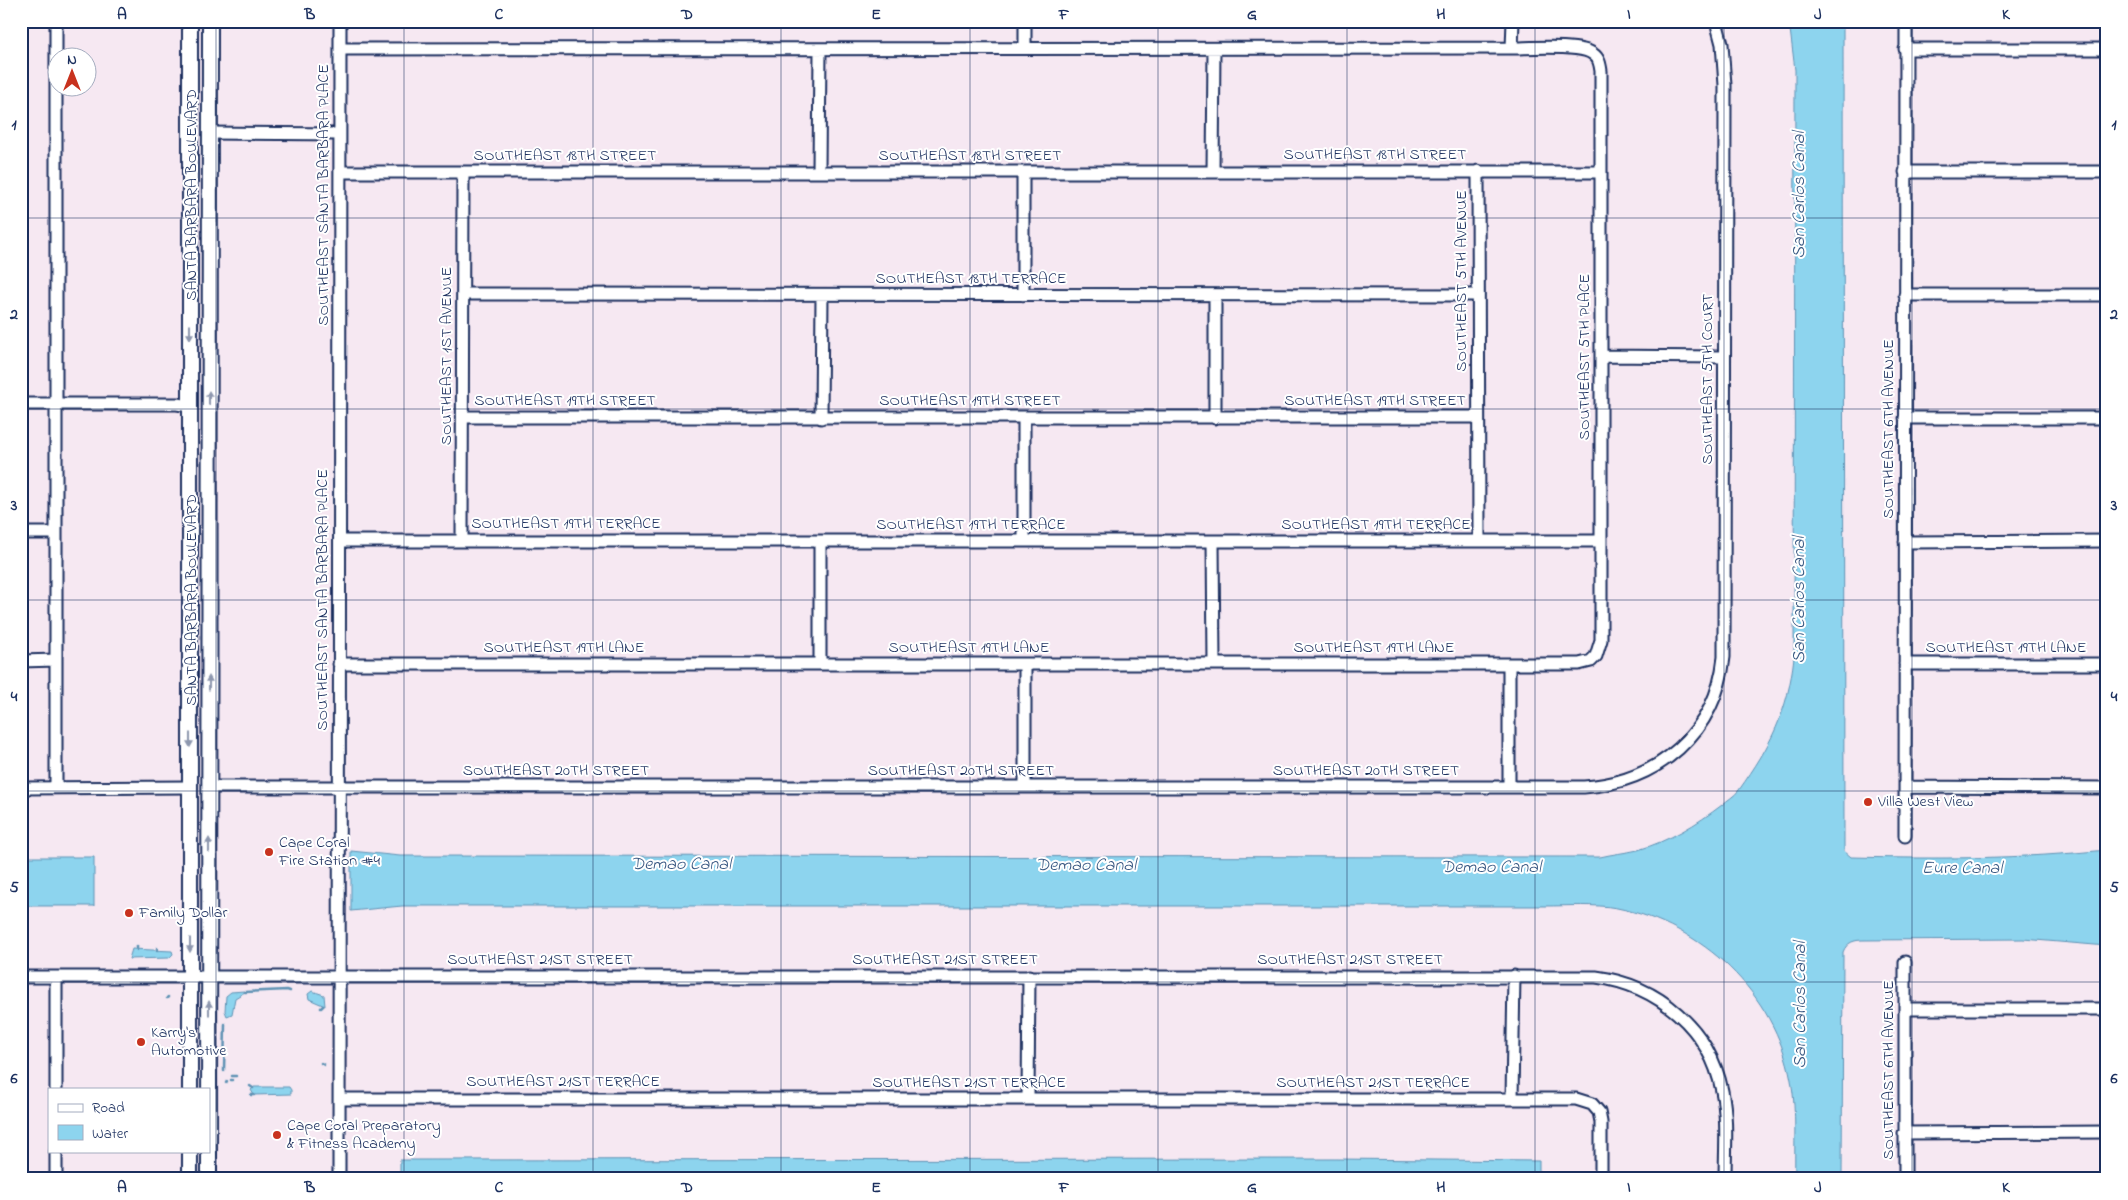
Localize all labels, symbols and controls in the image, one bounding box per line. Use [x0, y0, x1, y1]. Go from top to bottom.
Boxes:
text: A [117, 3, 127, 27]
text: B [304, 3, 316, 27]
text: C [495, 3, 504, 27]
text: D [680, 3, 693, 27]
text: E [871, 3, 881, 27]
text: F [1058, 3, 1070, 27]
text: G [1247, 3, 1257, 27]
text: H [1436, 3, 1446, 27]
text: I [1627, 3, 1631, 27]
text: J [1814, 3, 1822, 27]
text: K [2002, 3, 2011, 27]
north arrow [48, 48, 98, 98]
text: N [67, 50, 77, 71]
street label: SOUTHEAST SANTA BARBARA PLACE [312, 64, 336, 326]
street label: SANTA BARBARA BOULEVARD [180, 89, 204, 301]
text: 1 [11, 113, 17, 137]
text: 1 [2111, 113, 2117, 137]
water label: San Carlos Canal [1787, 129, 1813, 259]
street label: SOUTHEAST 18TH STREET [1284, 143, 1466, 167]
street label: SOUTHEAST 18TH STREET [474, 144, 656, 168]
street label: SOUTHEAST 18TH STREET [879, 144, 1061, 168]
street label: SOUTHEAST 5TH AVENUE [1450, 190, 1474, 372]
street label: SOUTHEAST 1ST AVENUE [435, 267, 459, 445]
street label: SOUTHEAST 18TH TERRACE [876, 267, 1066, 291]
street label: SOUTHEAST 5TH PLACE [1573, 274, 1597, 440]
street label: SOUTHEAST 5TH COURT [1696, 294, 1720, 464]
text: 2 [9, 303, 18, 327]
text: 2 [2109, 303, 2118, 327]
one-way arrow [186, 325, 194, 341]
street label: SOUTHEAST 6TH AVENUE [1877, 339, 1901, 519]
one-way arrow [205, 389, 213, 405]
street label: SOUTHEAST 19TH STREET [474, 389, 656, 413]
street label: SOUTHEAST 19TH STREET [879, 389, 1061, 413]
street label: SOUTHEAST 19TH STREET [1284, 389, 1466, 413]
street label: SOUTHEAST SANTA BARBARA PLACE [311, 469, 335, 731]
text: 3 [10, 494, 18, 518]
street label: SANTA BARBARA BOULEVARD [180, 494, 204, 706]
text: 3 [2110, 494, 2118, 518]
street label: SOUTHEAST 19TH TERRACE [471, 512, 661, 536]
street label: SOUTHEAST 19TH TERRACE [876, 513, 1066, 537]
street label: SOUTHEAST 19TH TERRACE [1281, 513, 1471, 537]
water label: San Carlos Canal [1787, 534, 1813, 664]
street label: SOUTHEAST 19TH LANE [484, 636, 645, 660]
street label: SOUTHEAST 19TH LANE [889, 636, 1050, 660]
street label: SOUTHEAST 19TH LANE [1294, 636, 1455, 660]
street label: SOUTHEAST 19TH LANE [1926, 636, 2087, 660]
one-way arrow [205, 674, 213, 690]
text: 4 [10, 685, 18, 709]
text: 4 [2110, 685, 2118, 709]
one-way arrow [186, 732, 194, 748]
street label: SOUTHEAST 20TH STREET [463, 759, 649, 783]
street label: SOUTHEAST 20TH STREET [868, 759, 1054, 783]
street label: SOUTHEAST 20TH STREET [1273, 759, 1459, 783]
place label: Villa West View [1877, 790, 1973, 814]
marker: Villa West View [1862, 796, 1874, 808]
place label: Cape Coral Fire Station #4 [278, 831, 380, 873]
one-way arrow [205, 837, 213, 853]
marker: Cape Coral Fire Station #4 [263, 846, 275, 858]
water label: Demao Canal [631, 852, 733, 878]
water label: Demao Canal [1036, 853, 1138, 879]
water label: Demao Canal [1441, 855, 1543, 881]
water label: Eure Canal [1922, 856, 2004, 882]
text: 5 [9, 876, 19, 900]
text: 5 [2109, 876, 2119, 900]
place label: Family Dollar [138, 901, 227, 925]
marker: Family Dollar [123, 907, 135, 919]
one-way arrow [186, 937, 194, 953]
water label: San Carlos Canal [1788, 939, 1814, 1069]
street label: SOUTHEAST 21ST STREET [447, 948, 633, 972]
street label: SOUTHEAST 21ST STREET [852, 948, 1038, 972]
street label: SOUTHEAST 21ST STREET [1257, 948, 1443, 972]
street label: SOUTHEAST 6TH AVENUE [1877, 980, 1901, 1160]
one-way arrow [205, 999, 213, 1015]
place label: Karry's Automotive [151, 1021, 227, 1063]
marker: Karry's Automotive [135, 1036, 147, 1048]
text: 6 [9, 1067, 18, 1091]
text: 6 [2109, 1067, 2118, 1091]
street label: SOUTHEAST 21ST TERRACE [466, 1070, 660, 1094]
street label: SOUTHEAST 21ST TERRACE [872, 1071, 1066, 1095]
street label: SOUTHEAST 21ST TERRACE [1276, 1071, 1470, 1095]
legend [48, 1088, 210, 1152]
text: Road [92, 1097, 125, 1119]
place label: Cape Coral Preparatory & Fitness Academy [287, 1114, 441, 1156]
text: Water [92, 1123, 128, 1145]
marker: Cape Coral Preparatory & Fitness Academy [271, 1129, 283, 1141]
text: A [117, 1176, 127, 1200]
text: B [304, 1176, 316, 1200]
text: C [495, 1176, 504, 1200]
text: D [680, 1176, 693, 1200]
text: E [871, 1176, 881, 1200]
text: F [1058, 1176, 1070, 1200]
text: G [1247, 1176, 1257, 1200]
text: H [1436, 1176, 1446, 1200]
text: I [1627, 1176, 1631, 1200]
text: J [1814, 1176, 1822, 1200]
text: K [2002, 1176, 2011, 1200]

